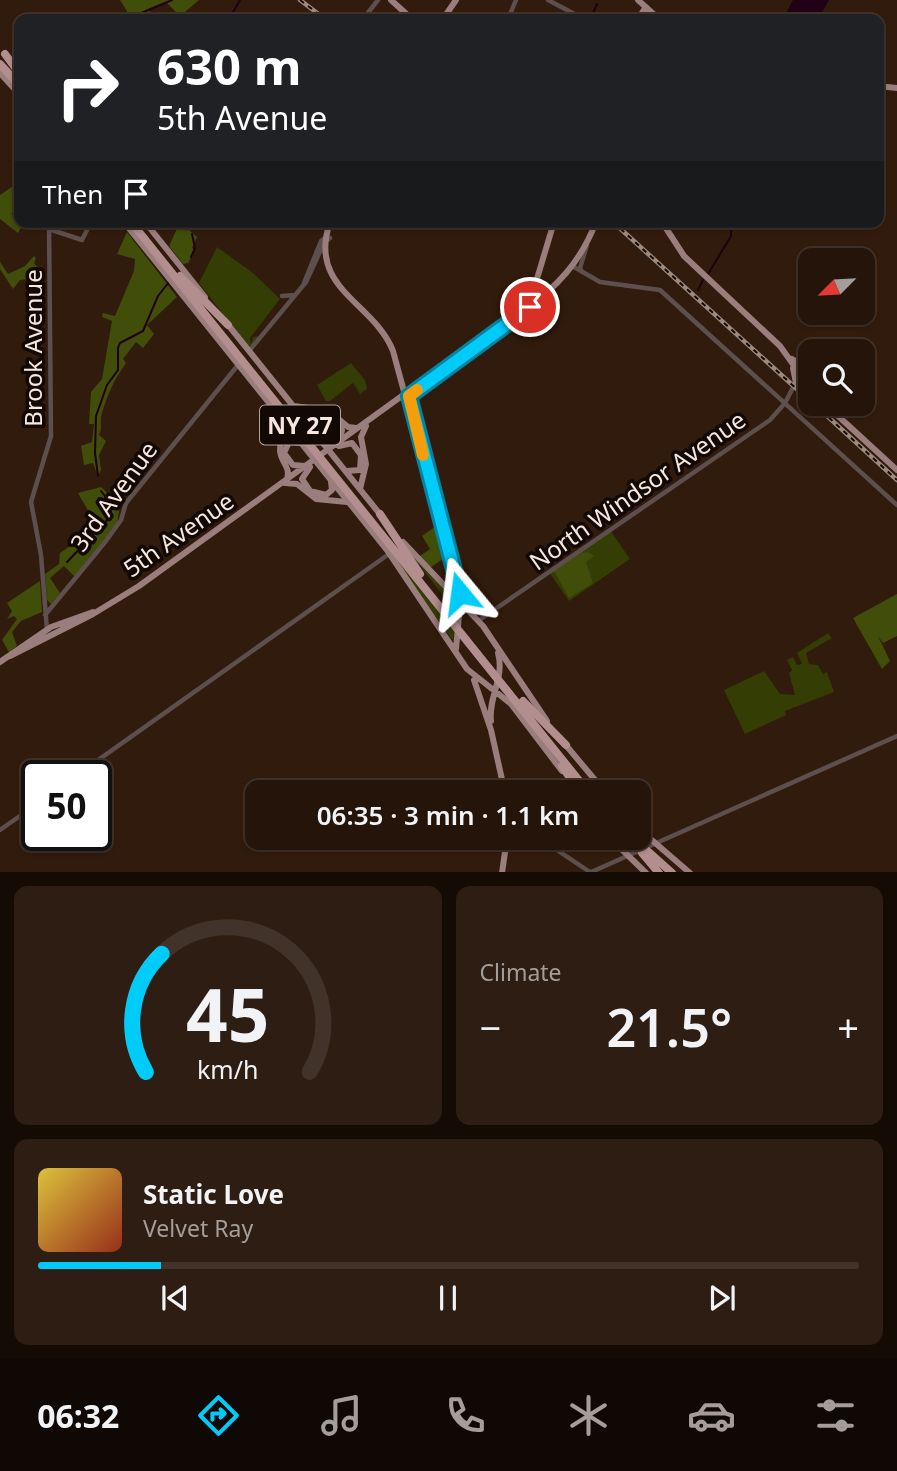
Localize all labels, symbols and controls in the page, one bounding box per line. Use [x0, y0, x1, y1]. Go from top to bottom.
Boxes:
text: 630 m [157, 33, 302, 99]
icon: right [42, 42, 133, 133]
text: 5th Avenue [157, 96, 327, 139]
icon: arrive [117, 175, 155, 213]
text: Then [42, 176, 103, 212]
north arrow [798, 248, 875, 326]
map controls [798, 248, 875, 416]
street label: Brook Avenue [16, 269, 49, 427]
pin [500, 277, 560, 337]
icon: arrive [511, 288, 549, 326]
button: search [798, 339, 875, 416]
street label: North Windsor Avenue [522, 403, 752, 577]
road number: NY 27 [260, 406, 340, 444]
street label: 3rd Avenue [62, 434, 164, 558]
street label: 5th Avenue [116, 484, 240, 584]
position arrow [423, 556, 497, 630]
speed limit sign: 50 [21, 760, 112, 851]
text: 06:35 · 3 min · 1.1 km [317, 797, 579, 833]
text: Climate [480, 956, 562, 988]
text: 45 [186, 964, 269, 1063]
text: 21.5° [606, 991, 732, 1062]
text: − [480, 1001, 501, 1053]
text: + [837, 1001, 859, 1053]
text: km/h [197, 1051, 259, 1085]
text: Static Love [143, 1176, 284, 1212]
text: Velvet Ray [143, 1212, 253, 1244]
icon: previous [156, 1279, 194, 1317]
icon: pause [429, 1279, 467, 1317]
icon: next [703, 1279, 741, 1317]
icon: directions [194, 1391, 243, 1440]
icon: music [317, 1391, 366, 1440]
icon: phone [441, 1391, 490, 1440]
icon: climate [564, 1391, 613, 1440]
icon: car [687, 1391, 736, 1440]
icon: filters [811, 1391, 860, 1440]
text: 06:32 [37, 1394, 119, 1437]

